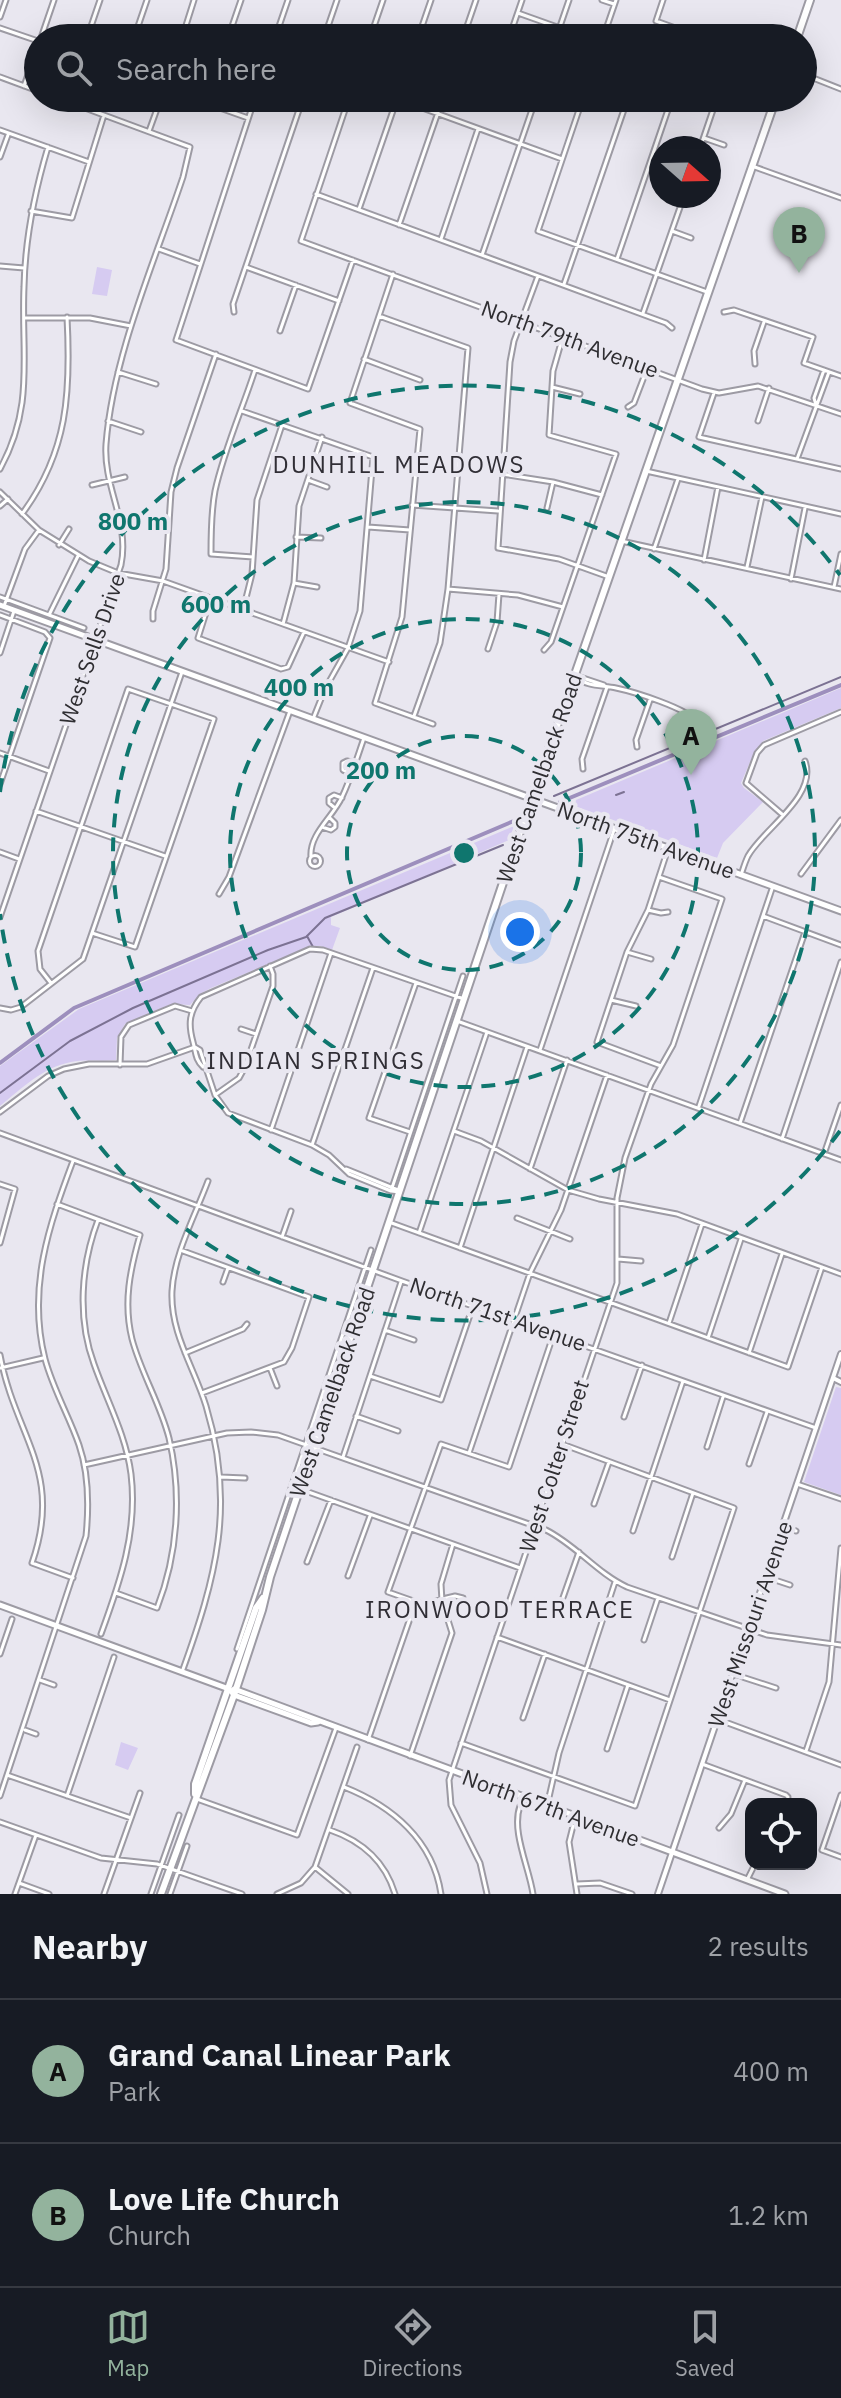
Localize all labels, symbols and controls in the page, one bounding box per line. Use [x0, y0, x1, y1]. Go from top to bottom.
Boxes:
search box [24, 24, 817, 112]
icon: search [52, 46, 96, 90]
text: Search here [116, 49, 277, 88]
north arrow [649, 136, 721, 208]
pin: B [773, 207, 825, 273]
street label: North 79th Avenue [477, 293, 663, 384]
district label: DUNHILL MEADOWS [273, 448, 525, 480]
text: 800 m [98, 505, 168, 537]
street label: West Sells Drive [52, 569, 131, 728]
text: 600 m [181, 588, 251, 620]
street label: West Camelback Road [489, 669, 588, 887]
text: 400 m [264, 671, 334, 703]
pin: A [665, 709, 717, 775]
text: 200 m [346, 754, 416, 786]
street label: North 75th Avenue [553, 794, 739, 885]
centre of rings [450, 839, 478, 867]
your location [500, 912, 540, 952]
district label: INDIAN SPRINGS [206, 1044, 426, 1076]
street label: North 71st Avenue [406, 1270, 590, 1357]
street label: West Camelback Road [282, 1283, 381, 1501]
street label: West Colter Street [512, 1376, 595, 1556]
street label: West Missouri Avenue [701, 1517, 798, 1731]
district label: IRONWOOD TERRACE [365, 1593, 635, 1625]
street label: North 67th Avenue [458, 1762, 644, 1853]
map controls [745, 1798, 817, 1870]
button: locate [745, 1798, 817, 1870]
text: Nearby [32, 1924, 147, 1968]
text: 2 results [707, 1929, 809, 1963]
text: Grand Canal Linear Park [108, 2035, 450, 2074]
text: A [49, 2054, 67, 2088]
text: 400 m [733, 2054, 809, 2088]
text: Park [108, 2074, 161, 2108]
text: Love Life Church [108, 2179, 340, 2218]
text: B [49, 2198, 67, 2232]
text: 1.2 km [728, 2198, 809, 2232]
text: Church [108, 2218, 191, 2252]
tab: Map [106, 2305, 150, 2382]
tab: Directions [363, 2305, 463, 2382]
tab: Saved [675, 2305, 735, 2382]

